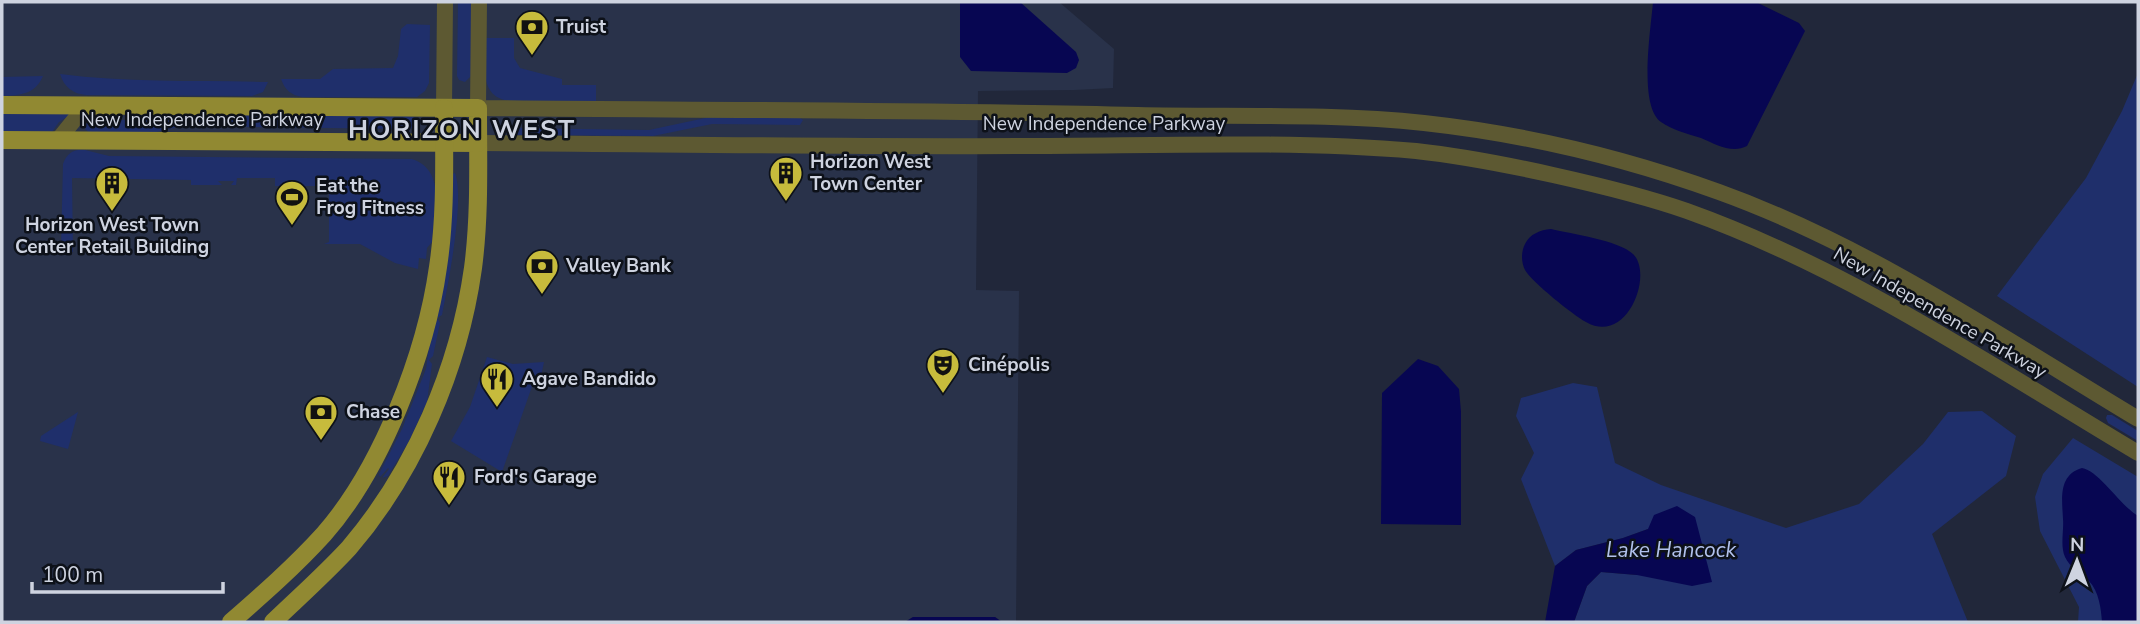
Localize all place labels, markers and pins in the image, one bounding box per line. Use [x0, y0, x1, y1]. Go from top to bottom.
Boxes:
bank icon: Truist [513, 8, 551, 57]
place label: Truist [556, 14, 607, 40]
place label: Horizon West Town Center [810, 149, 931, 197]
building icon: Horizon West Town Center [767, 154, 805, 203]
building icon: Horizon West Town Center Retail Building [93, 164, 131, 213]
place label: Eat the Frog Fitness [316, 173, 424, 221]
sports icon: Eat the Frog Fitness [273, 178, 311, 227]
place label: Horizon West Town Center Retail Building [15, 212, 209, 260]
bank icon: Valley Bank [523, 247, 561, 296]
place label: Valley Bank [565, 253, 672, 279]
theatre icon: Cinépolis [924, 346, 962, 395]
place label: Cinépolis [968, 352, 1050, 378]
restaurant icon: Agave Bandido [478, 360, 516, 409]
place label: Agave Bandido [522, 366, 656, 392]
bank icon: Chase [302, 393, 340, 442]
place label: Chase [346, 399, 400, 425]
restaurant icon: Ford's Garage [430, 458, 468, 507]
place label: Ford's Garage [474, 464, 597, 490]

